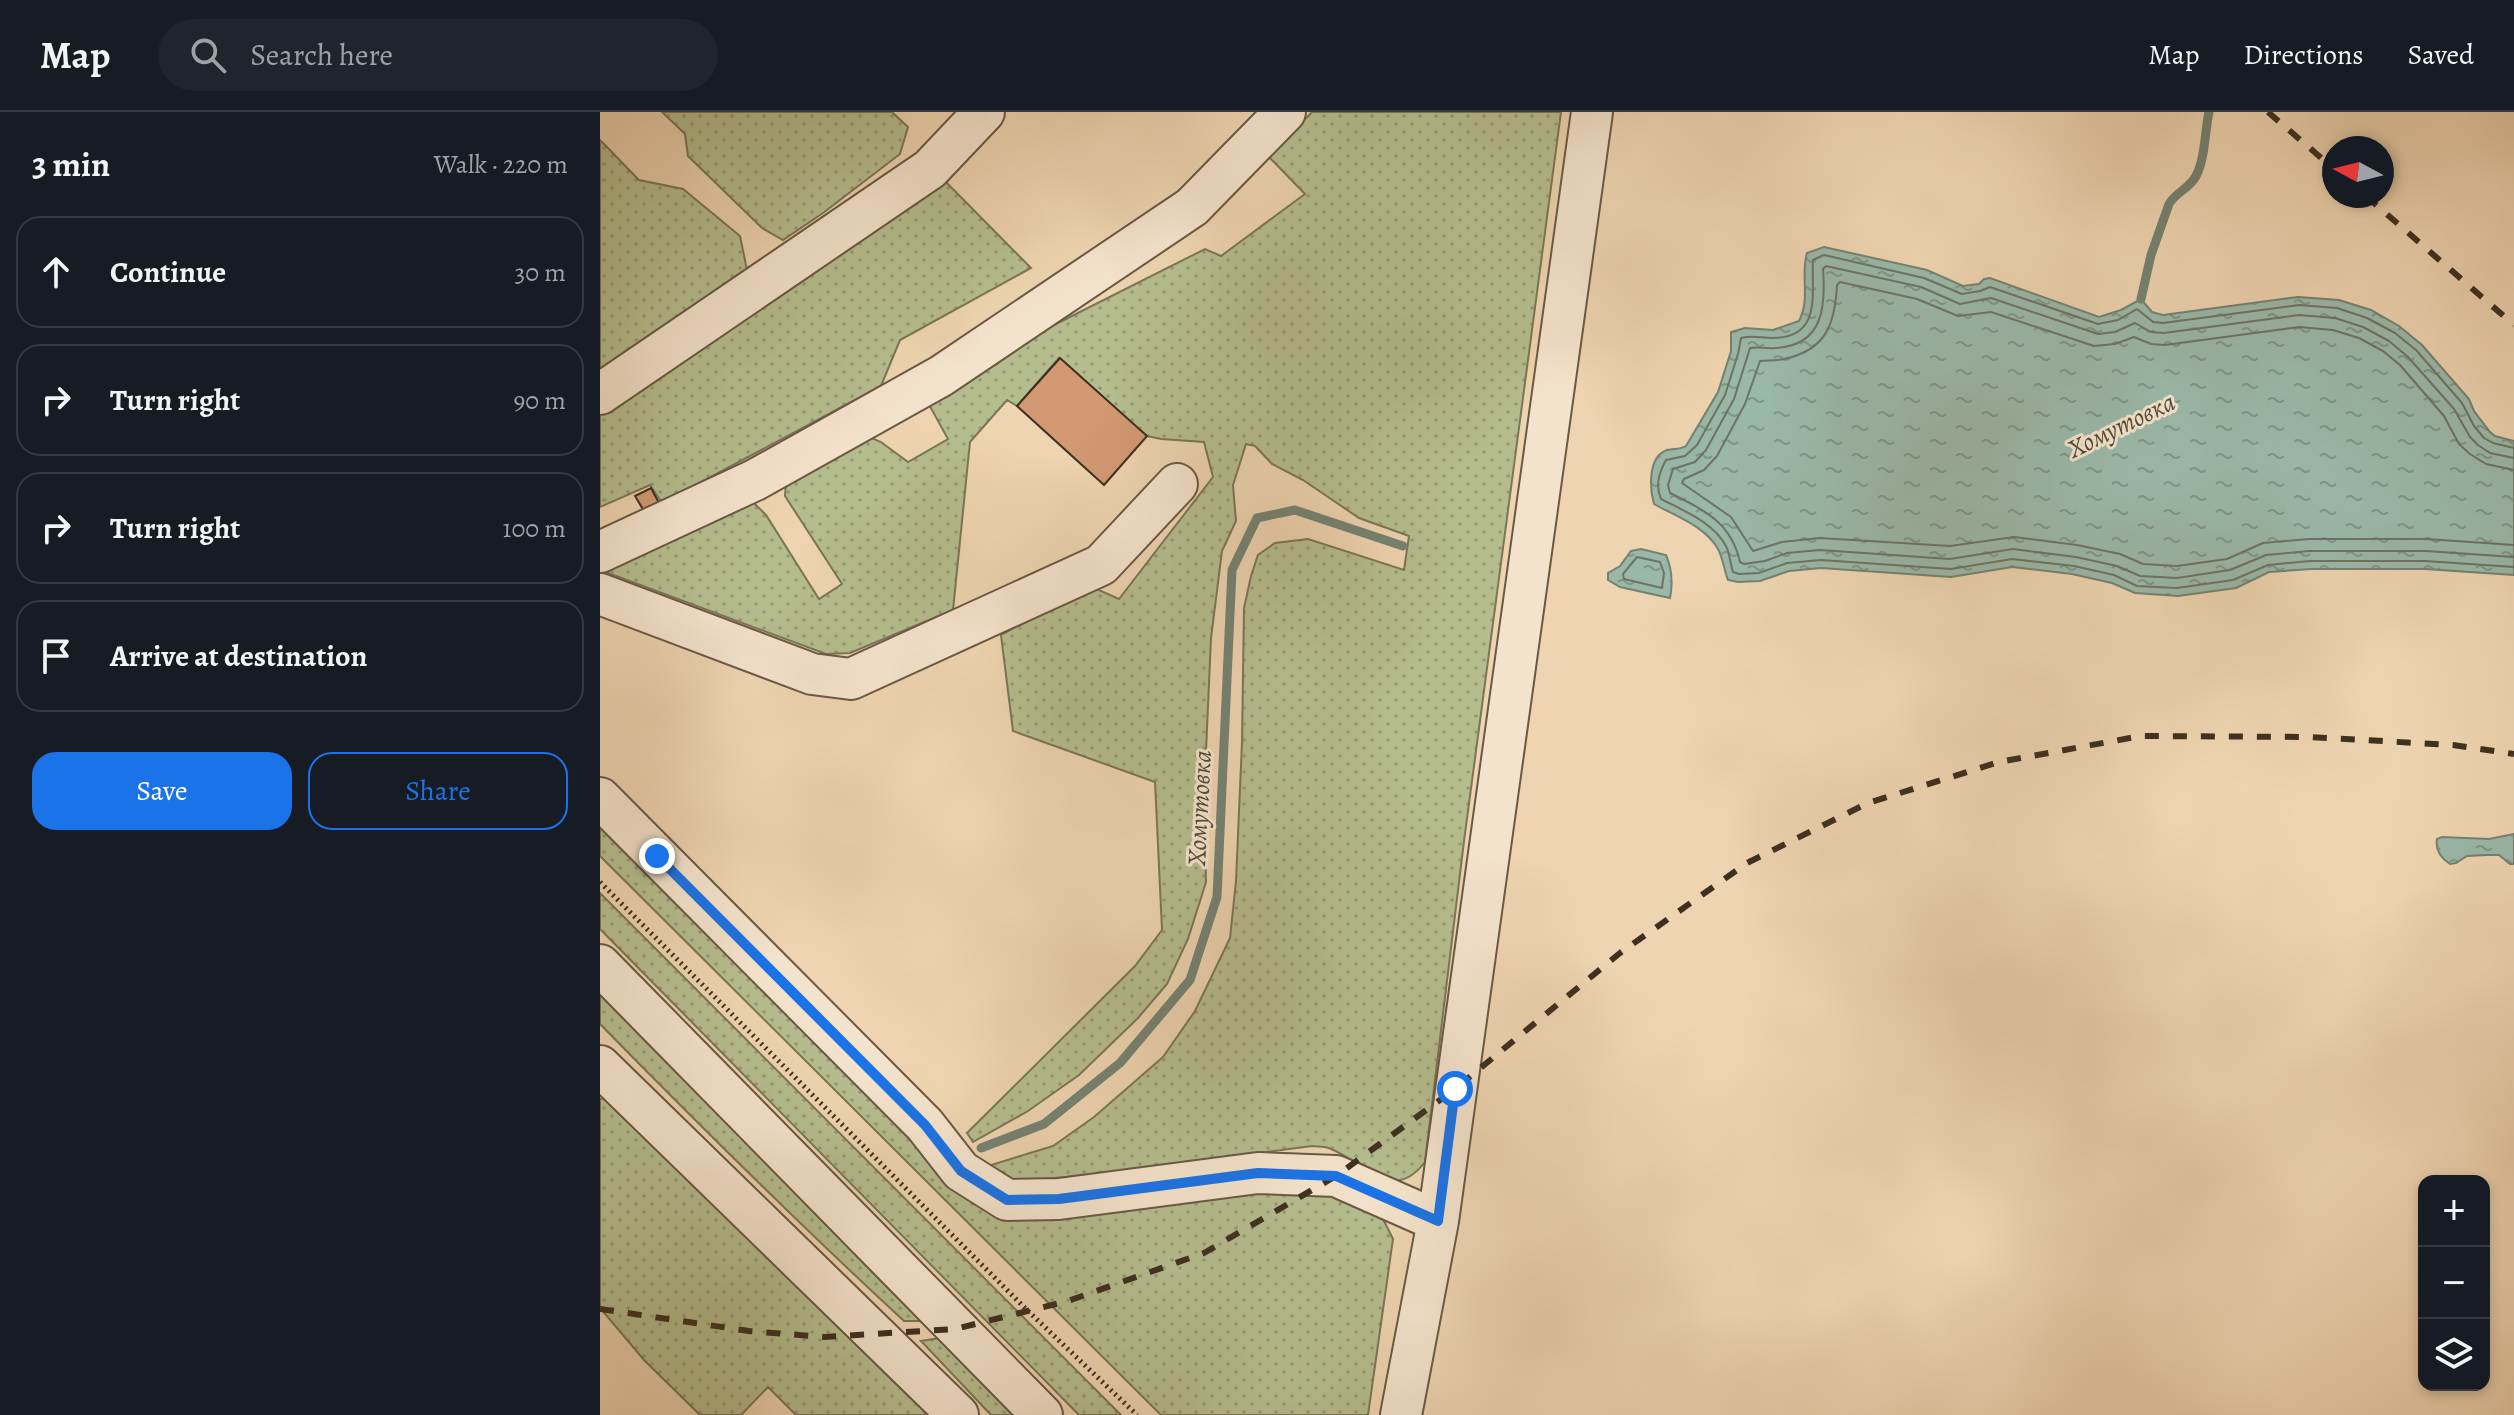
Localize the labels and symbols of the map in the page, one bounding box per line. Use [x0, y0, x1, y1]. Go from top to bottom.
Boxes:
north arrow [2322, 136, 2394, 208]
water label: Хомутовка [2061, 384, 2181, 467]
water label: Хомутовка [1179, 749, 1220, 868]
route end [639, 838, 675, 874]
route start [1437, 1071, 1473, 1107]

